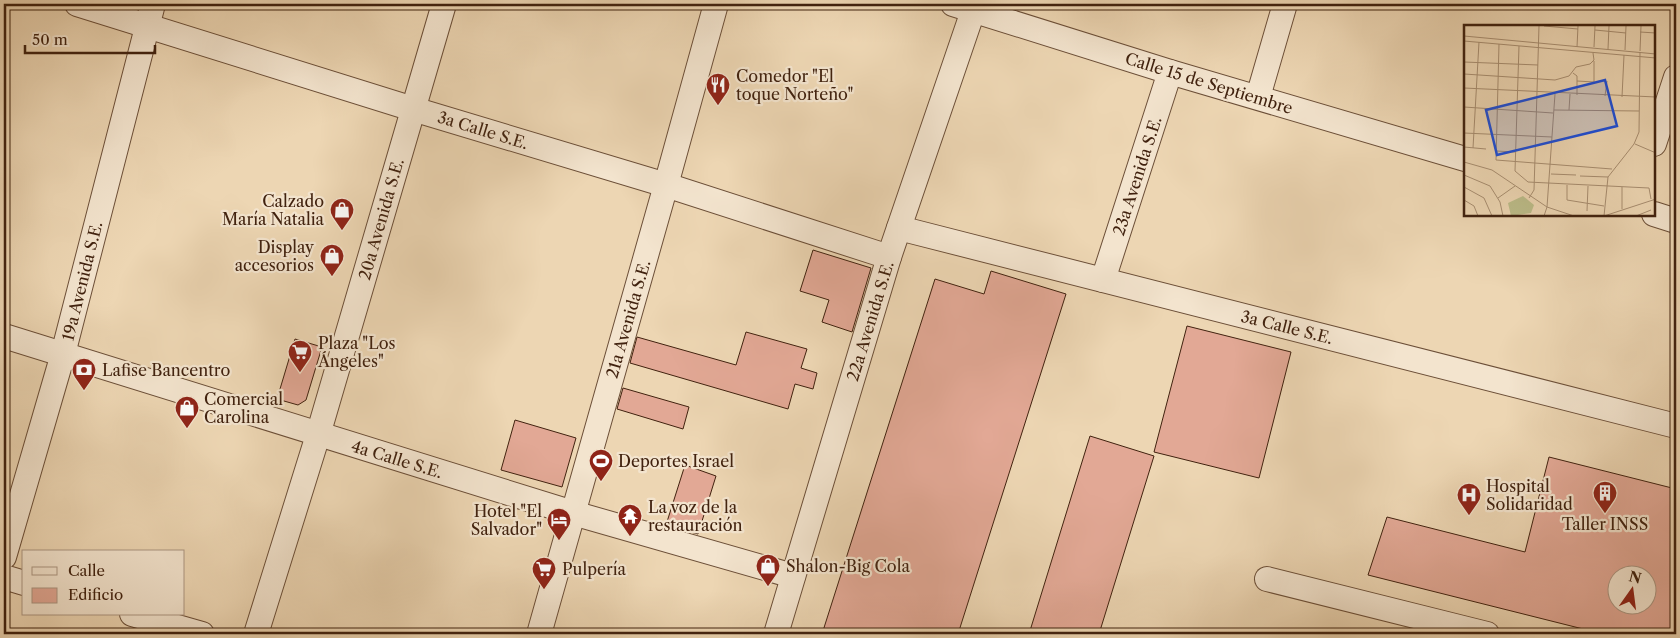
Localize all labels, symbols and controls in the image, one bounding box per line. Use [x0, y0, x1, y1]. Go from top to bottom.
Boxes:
scale bar [25, 22, 155, 54]
inset map [1464, 25, 1655, 216]
text: 50 m [32, 30, 68, 49]
street label: Calle 15 de Septiembre [1123, 48, 1295, 118]
place label: Comedor "El toque Norteño" [736, 66, 853, 104]
restaurant icon: Comedor "El toque Norteño" [705, 72, 731, 106]
street label: 3a Calle S.E. [435, 107, 531, 153]
street label: 23a Avenida S.E. [1108, 114, 1166, 238]
street label: 20a Avenida S.E. [354, 156, 408, 282]
place label: Calzado María Natalia [222, 191, 325, 229]
shop icon: Calzado María Natalia [329, 197, 355, 231]
street label: 19a Avenida S.E. [58, 219, 106, 343]
place label: Display accesorios [235, 237, 315, 275]
shop icon: Display accesorios [319, 243, 345, 277]
street label: 21a Avenida S.E. [602, 258, 654, 380]
street label: 22a Avenida S.E. [842, 259, 898, 383]
street label: 3a Calle S.E. [1239, 306, 1335, 348]
place label: Plaza "Los Ángeles" [317, 333, 395, 371]
supermarket icon: Plaza "Los Ángeles" [287, 339, 313, 373]
bank icon: Lafise Bancentro [71, 357, 97, 391]
place label: Lafise Bancentro [102, 360, 230, 380]
place label: Comercial Carolina [204, 389, 283, 427]
shop icon: Comercial Carolina [174, 395, 200, 429]
street label: 4a Calle S.E. [349, 436, 445, 482]
sports icon: Deportes Israel [588, 448, 614, 482]
place label: Deportes Israel [618, 451, 734, 471]
place label: Hospital Solidaridad [1486, 476, 1573, 514]
building icon: Taller INSS [1592, 480, 1618, 514]
hospital icon: Hospital Solidaridad [1456, 482, 1482, 516]
place label: La voz de la restauración [648, 497, 743, 535]
place label: Hotel "El Salvador" [471, 501, 542, 539]
temple icon: La voz de la restauración [617, 503, 643, 537]
hotel icon: Hotel "El Salvador" [546, 507, 572, 541]
place label: Taller INSS [1562, 514, 1648, 534]
legend [22, 550, 185, 616]
shop icon: Shalon-Big Cola [755, 553, 781, 587]
supermarket icon: Pulpería [531, 556, 557, 590]
place label: Shalon-Big Cola [786, 556, 910, 576]
place label: Pulpería [562, 559, 627, 579]
text: Calle [68, 561, 105, 580]
north arrow [1608, 566, 1658, 616]
text: N [1627, 567, 1643, 588]
text: Edificio [68, 585, 123, 604]

